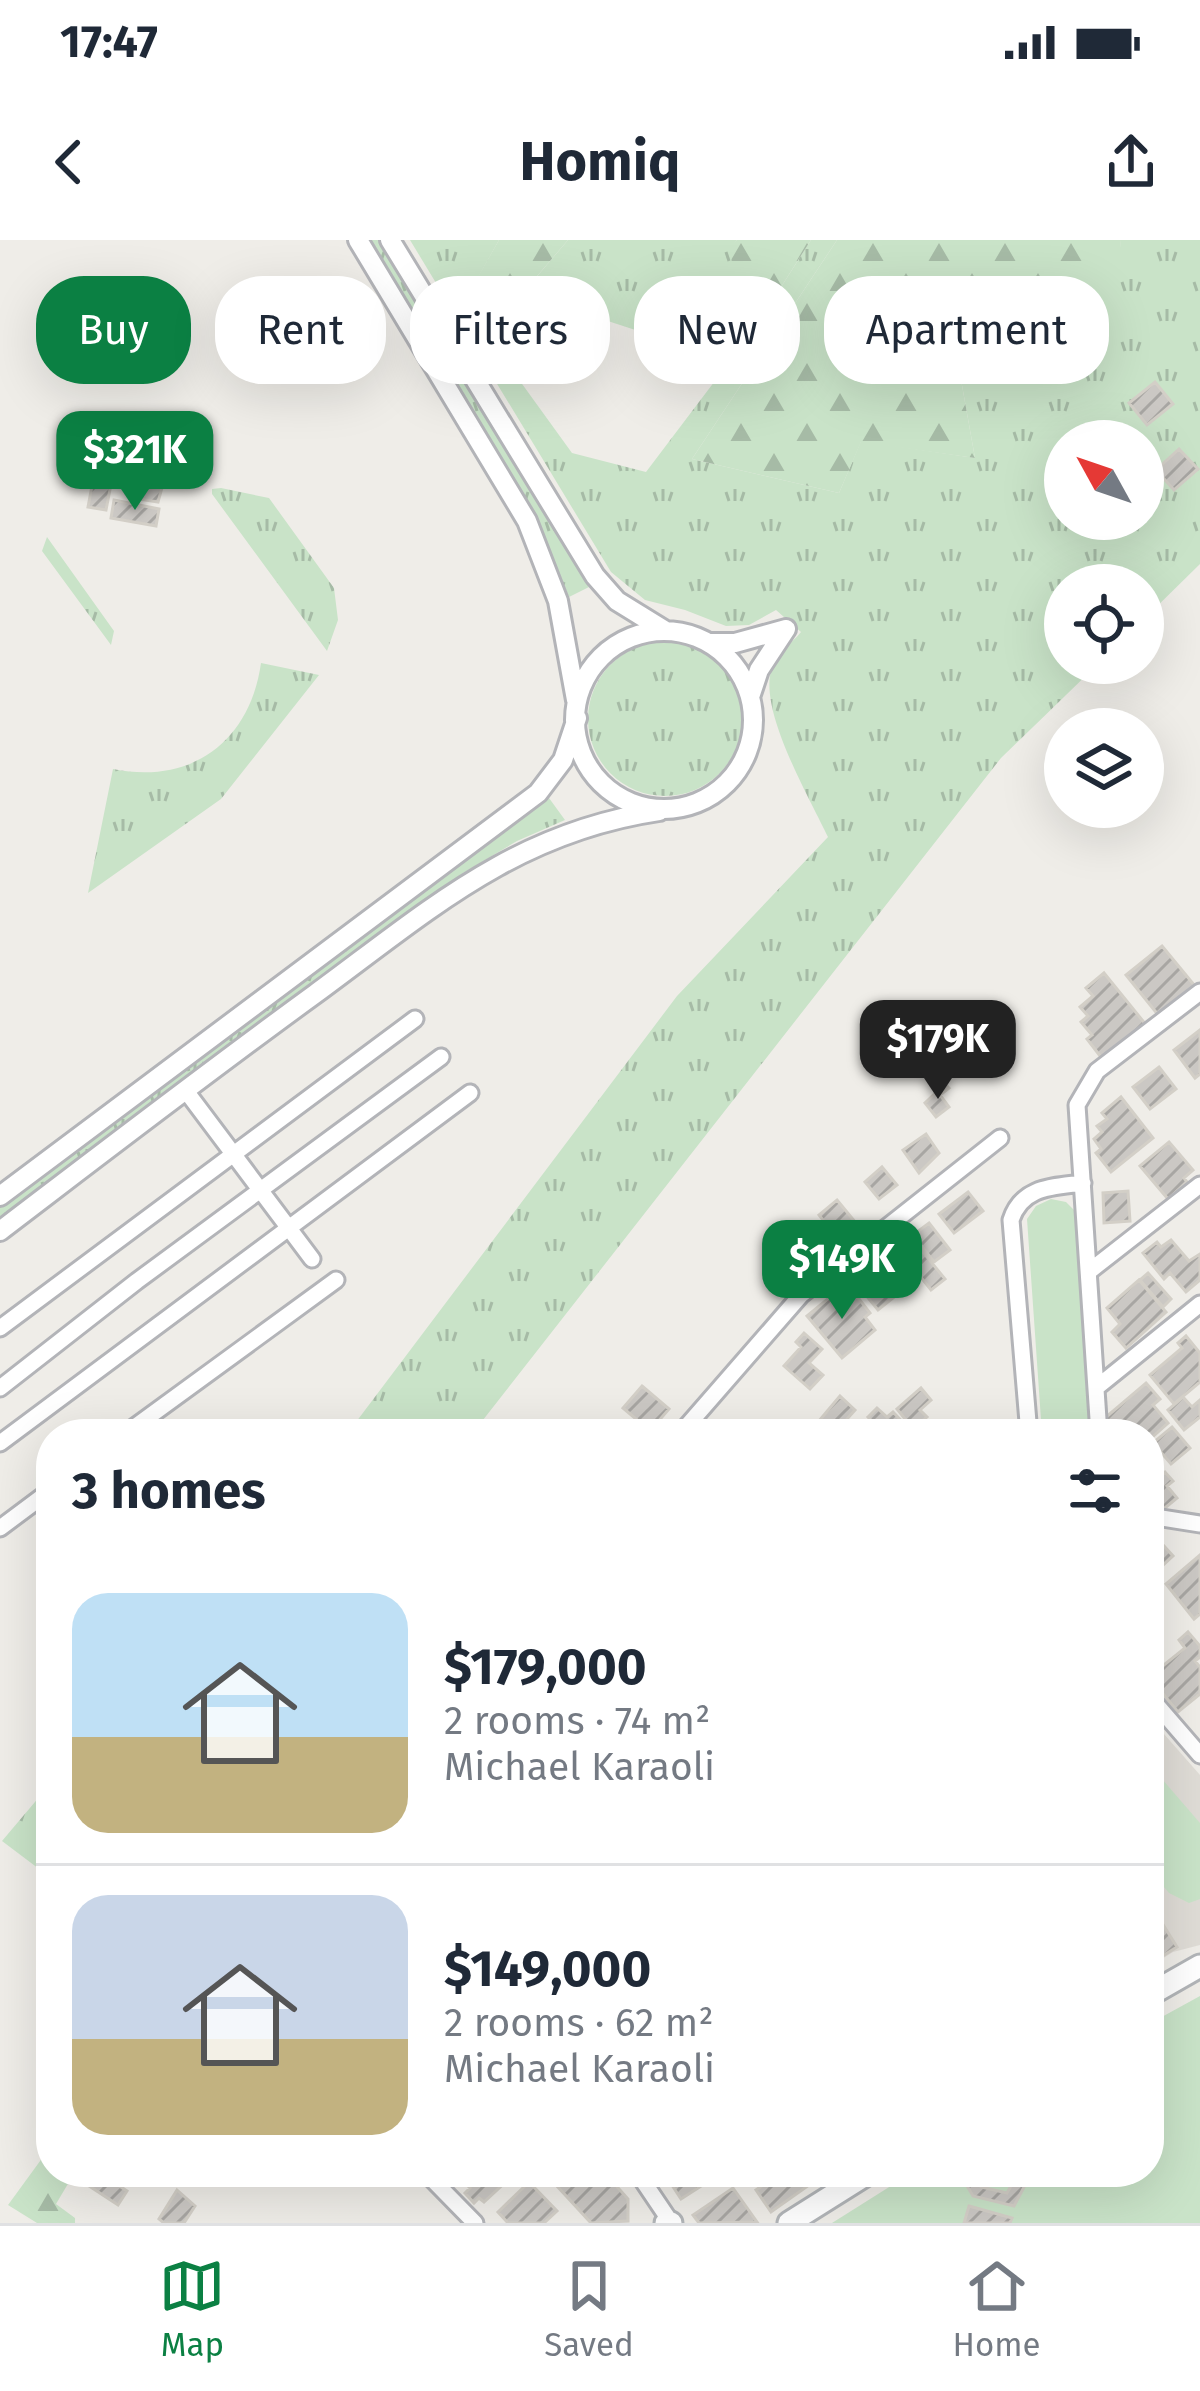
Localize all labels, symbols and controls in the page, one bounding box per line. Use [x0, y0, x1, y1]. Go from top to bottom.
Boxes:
text: 17:47 [60, 15, 158, 69]
icon: back [36, 129, 102, 195]
icon: share [1098, 129, 1164, 195]
text: Homiq [520, 130, 680, 194]
chip: Buy [36, 276, 191, 384]
chip: Rent [215, 276, 386, 384]
chip: Filters [410, 276, 610, 384]
chip: New [634, 276, 800, 384]
chip: Apartment [824, 276, 1109, 384]
pin: $321K [51, 411, 219, 513]
north arrow [1044, 420, 1164, 540]
map controls [1044, 420, 1164, 828]
text: $321K [83, 427, 187, 473]
button: locate [1044, 564, 1164, 684]
button: layers [1044, 708, 1164, 828]
pin: $179K [854, 1000, 1022, 1102]
text: $179K [887, 1016, 989, 1062]
pin: $149K [758, 1220, 926, 1322]
text: $149K [789, 1236, 895, 1282]
icon: filters [1062, 1458, 1128, 1524]
text: 3 homes [72, 1460, 266, 1522]
text: $179,000 [444, 1636, 647, 1698]
icon: home [168, 1641, 312, 1785]
text: 2 rooms · 74 m² [444, 1698, 710, 1744]
text: Michael Karaoli [444, 1744, 715, 1790]
text: $149,000 [444, 1938, 651, 2000]
icon: home [168, 1943, 312, 2087]
text: 2 rooms · 62 m² [444, 2000, 714, 2046]
text: Michael Karaoli [444, 2046, 715, 2092]
tab: Map [159, 2253, 225, 2365]
tab: Saved [544, 2253, 634, 2365]
tab: Home [953, 2253, 1041, 2365]

